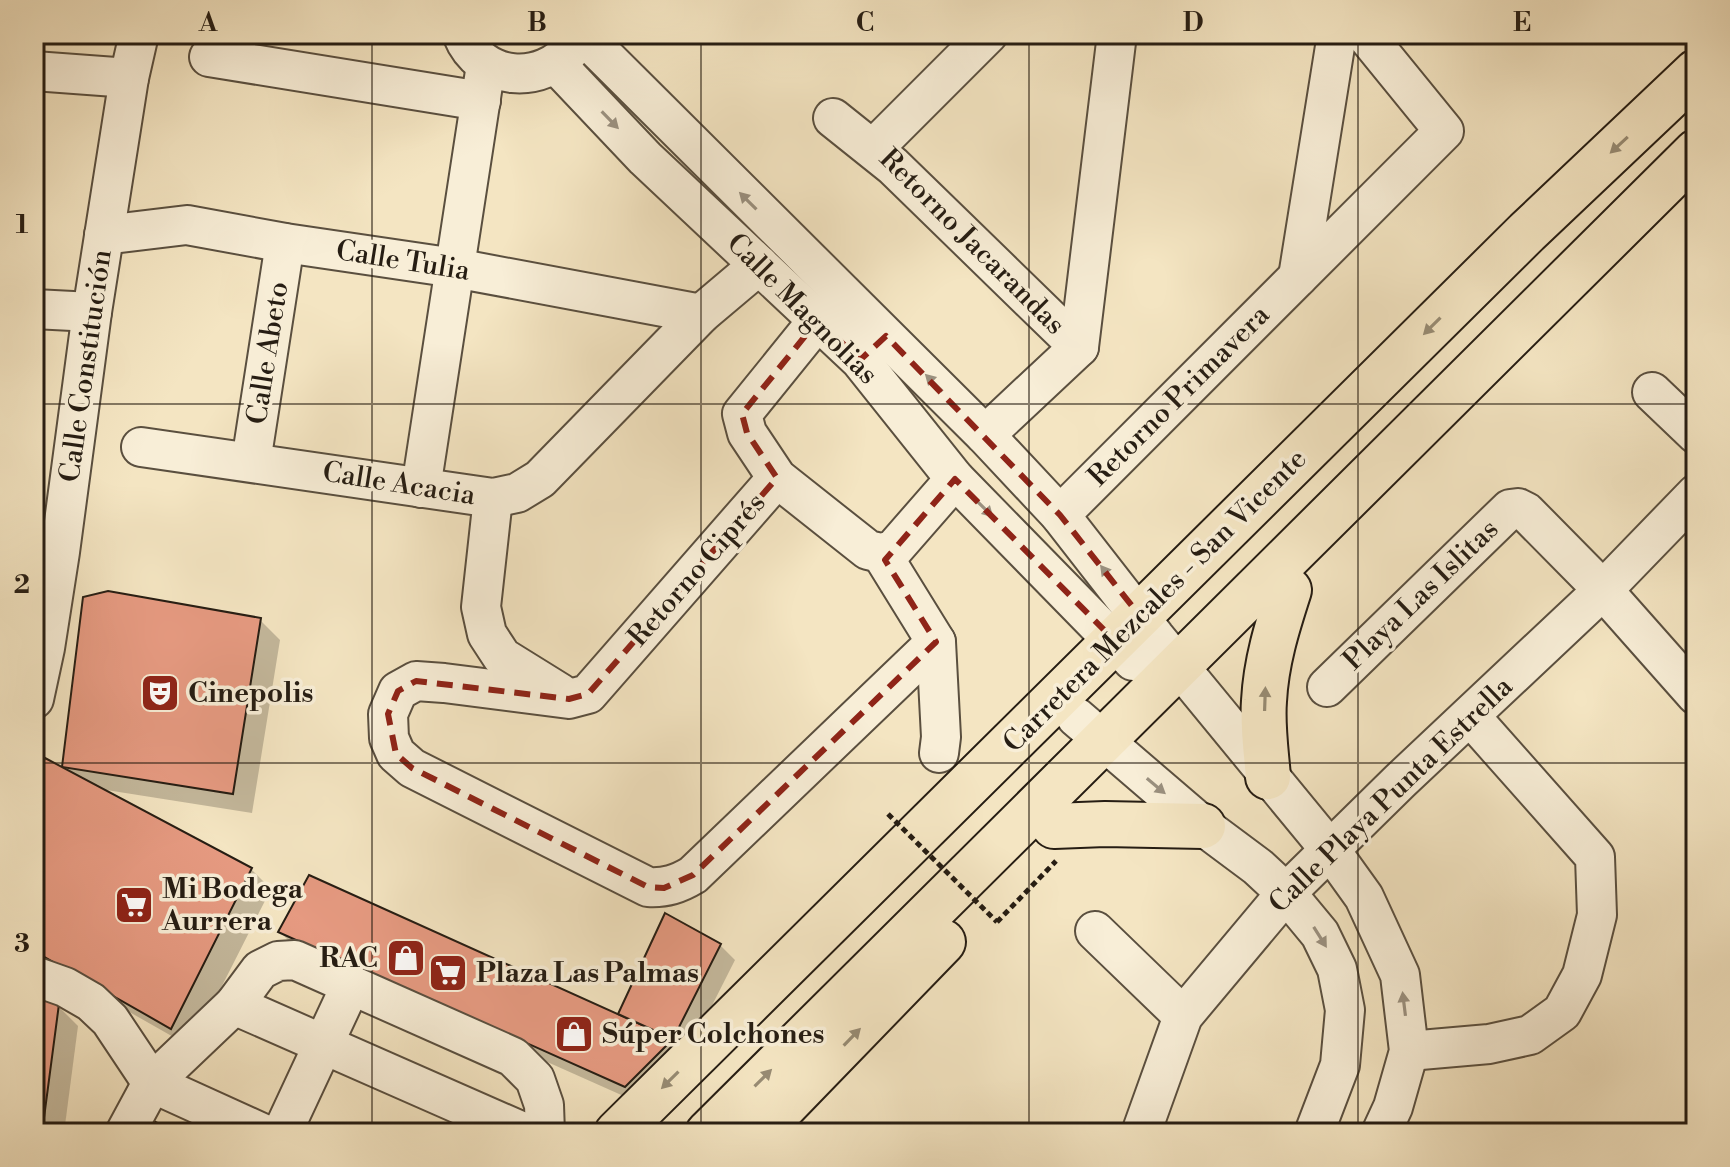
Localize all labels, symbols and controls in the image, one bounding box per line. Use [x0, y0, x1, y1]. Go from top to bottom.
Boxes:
text: A [198, 7, 218, 39]
text: B [527, 7, 547, 39]
text: C [856, 7, 874, 39]
text: D [1183, 7, 1203, 39]
text: E [1513, 7, 1531, 39]
one-way arrow [600, 110, 618, 129]
one-way arrow [1610, 135, 1629, 154]
street label: Retorno Jacarandas [872, 142, 1072, 342]
one-way arrow [740, 192, 758, 211]
text: 1 [16, 209, 29, 241]
street label: Calle Magnolias [719, 226, 885, 392]
street label: Calle Tulia [334, 233, 473, 289]
street label: Calle Constitución [52, 247, 120, 485]
street label: Calle Abeto [239, 279, 297, 427]
street label: Retorno Primavera [1081, 297, 1278, 494]
one-way arrow [1423, 316, 1442, 335]
one-way arrow [925, 374, 944, 393]
street label: Carretera Mezcales - San Vicente [996, 442, 1314, 760]
street label: Calle Acacia [320, 455, 479, 513]
street label: Retorno Ciprés [621, 486, 773, 654]
one-way arrow [974, 498, 992, 517]
street label: Playa Las Islitas [1336, 512, 1506, 678]
one-way arrow [1101, 565, 1117, 585]
text: 2 [14, 569, 30, 601]
street label: Calle Playa Punta Estrella [1262, 669, 1521, 921]
theatre icon: Cinepolis [139, 672, 181, 714]
place label: Cinepolis [188, 676, 314, 711]
one-way arrow [1258, 686, 1271, 711]
one-way arrow [1146, 777, 1166, 794]
place label: Mi Bodega Aurrera [161, 872, 304, 939]
supermarket icon: Mi Bodega Aurrera [113, 884, 155, 926]
one-way arrow [1312, 926, 1327, 947]
text: 3 [14, 928, 30, 960]
shop icon: RAC [385, 937, 427, 979]
place label: RAC [319, 941, 378, 976]
supermarket icon: Plaza Las Palmas [427, 952, 469, 994]
place label: Plaza Las Palmas [476, 956, 699, 991]
one-way arrow [1397, 991, 1410, 1016]
shop icon: Súper Colchones [553, 1013, 595, 1055]
place label: Súper Colchones [602, 1017, 825, 1052]
one-way arrow [842, 1028, 860, 1047]
one-way arrow [754, 1069, 772, 1088]
one-way arrow [661, 1070, 680, 1089]

